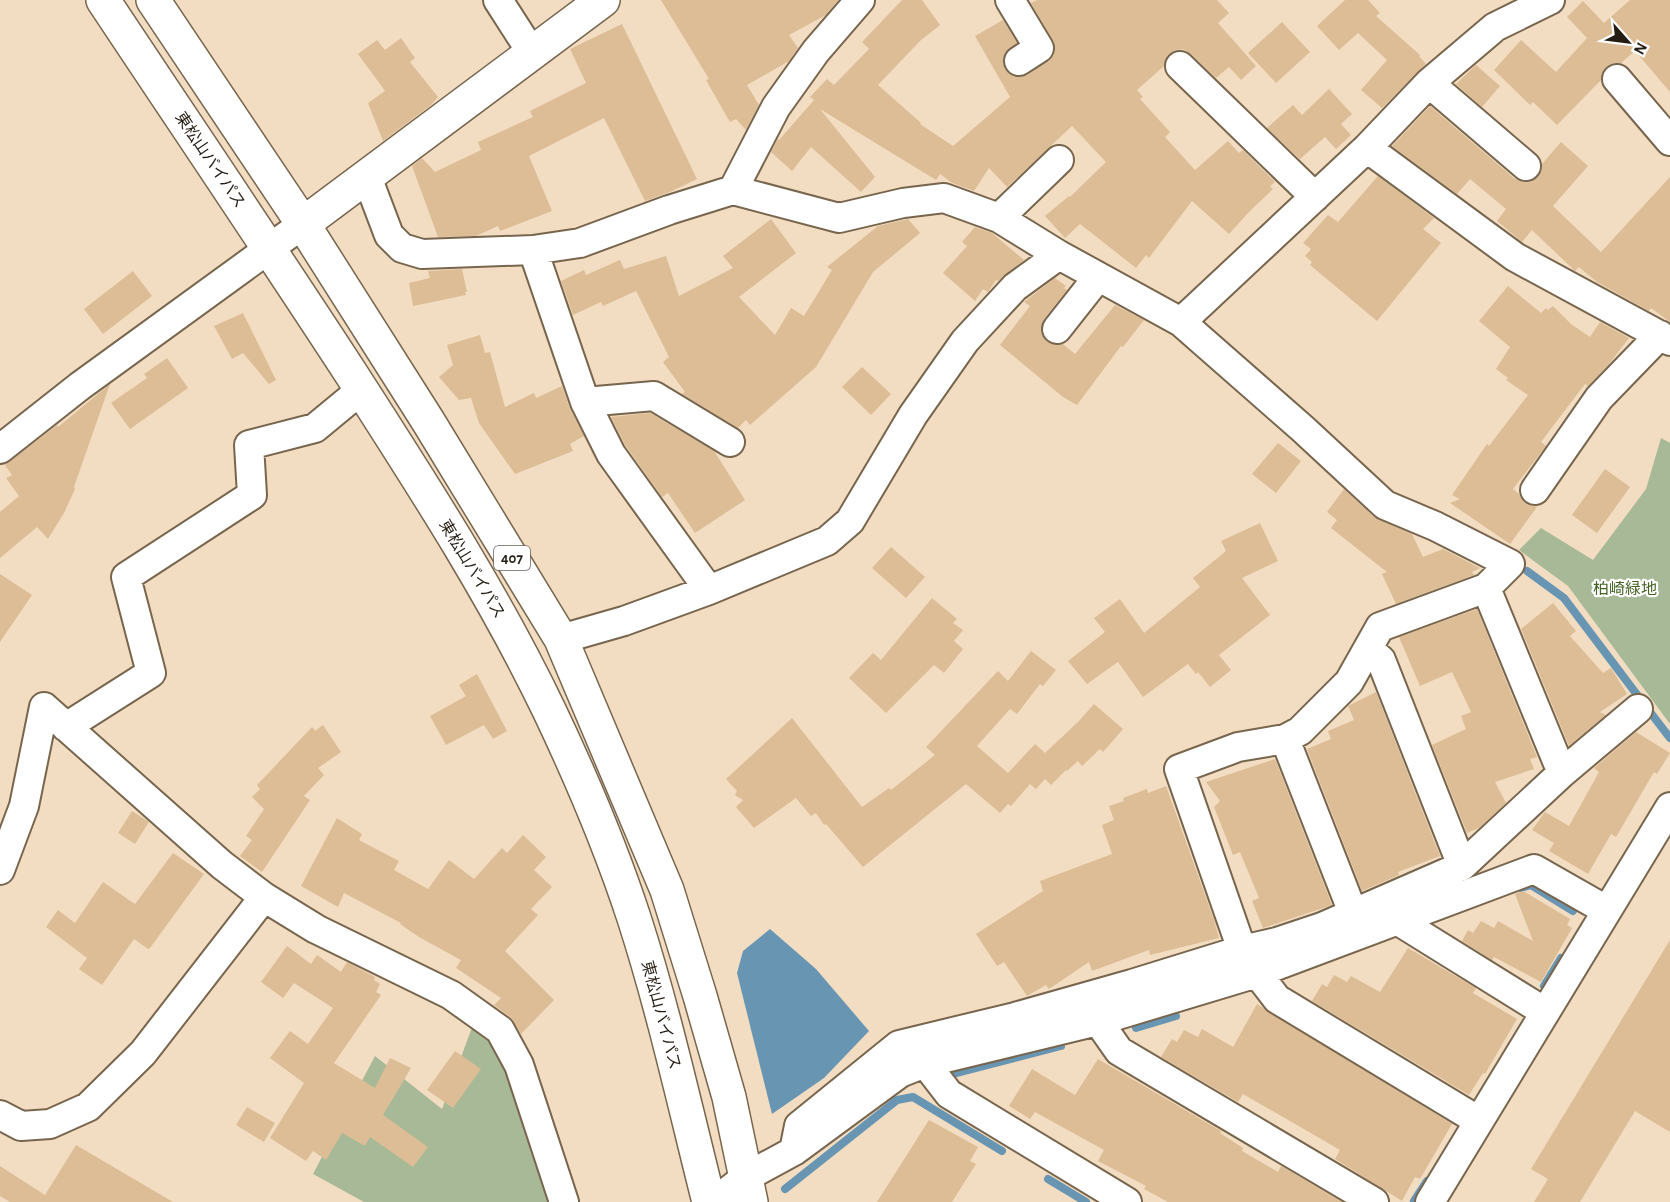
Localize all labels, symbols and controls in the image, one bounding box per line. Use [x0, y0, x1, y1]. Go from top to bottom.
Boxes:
north arrow [1598, 12, 1658, 72]
text: N [1631, 40, 1650, 57]
street label: 東松山バイパス [172, 109, 249, 211]
street label: 東松山バイパス [436, 516, 508, 621]
road number: 407 [494, 546, 530, 570]
park label: 柏崎緑地 [1593, 580, 1657, 597]
street label: 東松山バイパス [639, 959, 684, 1071]

